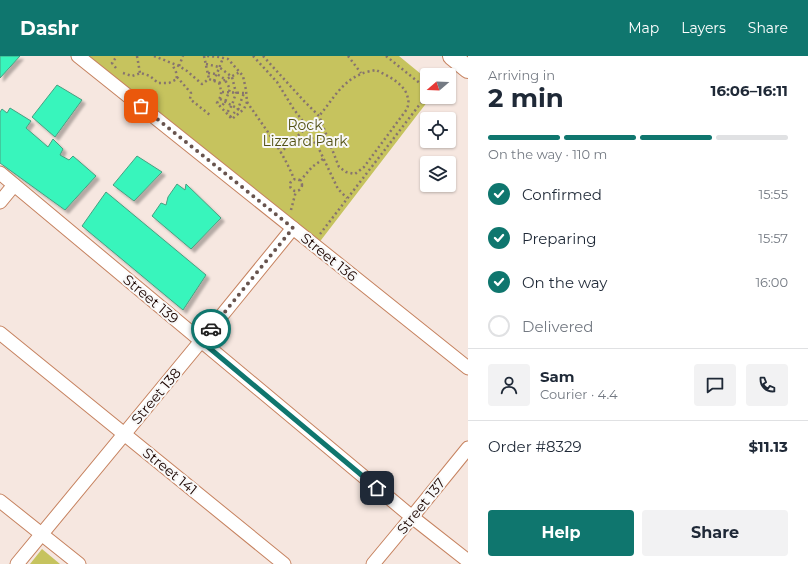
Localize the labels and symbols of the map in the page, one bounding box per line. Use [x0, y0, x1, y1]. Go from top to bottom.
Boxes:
north arrow [420, 68, 456, 104]
pin [124, 89, 158, 123]
park label: Rock Lizzard Park [262, 116, 348, 150]
street label: Street 136 [297, 229, 361, 286]
street label: Street 139 [119, 270, 183, 328]
courier [191, 309, 231, 349]
street label: Street 138 [127, 364, 185, 428]
street label: Street 141 [139, 444, 201, 498]
pin [360, 471, 394, 505]
street label: Street 137 [393, 474, 449, 538]

